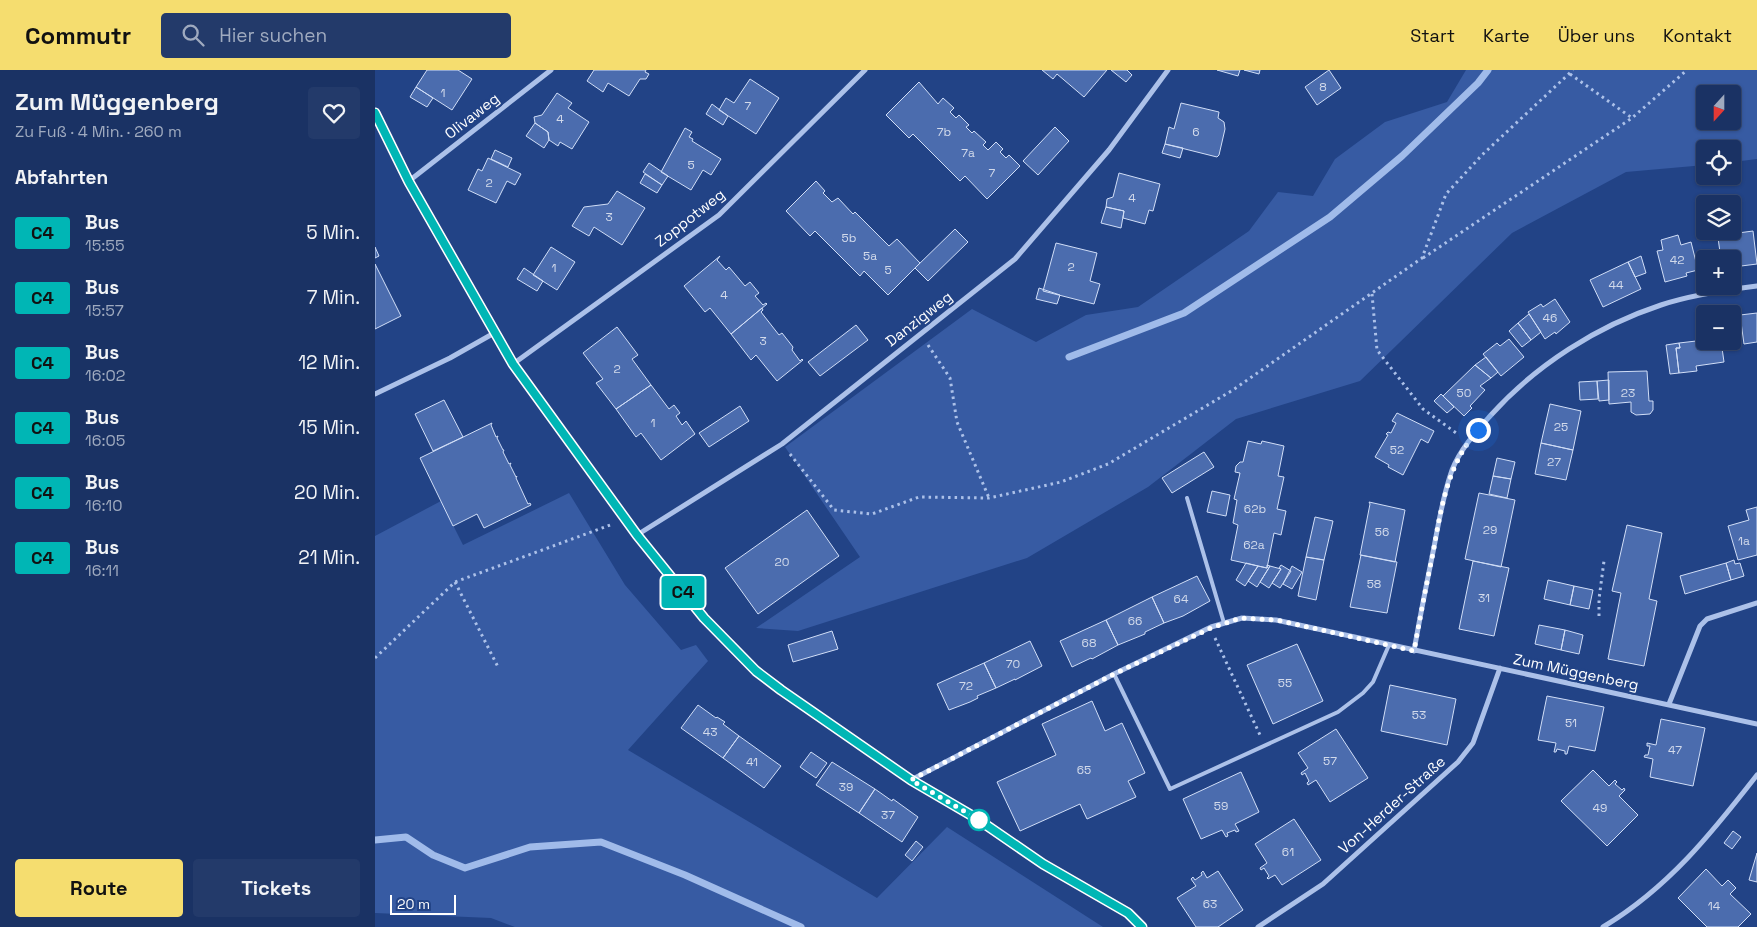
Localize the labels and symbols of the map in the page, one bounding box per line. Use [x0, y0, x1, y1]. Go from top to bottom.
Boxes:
house number: 8 [1319, 79, 1327, 95]
house number: 1 [440, 85, 446, 101]
north arrow [1696, 85, 1741, 130]
street label: Olivaweg [441, 88, 503, 143]
house number: 7 [745, 98, 752, 114]
house number: 4 [556, 111, 564, 127]
house number: 7b [937, 124, 952, 140]
house number: 6 [1192, 124, 1200, 140]
house number: 7a [961, 145, 975, 161]
house number: 5 [687, 157, 695, 173]
house number: 7 [989, 165, 996, 181]
house number: 2 [485, 175, 493, 191]
street label: Zoppotweg [651, 184, 728, 251]
house number: 4 [1128, 190, 1136, 206]
house number: 3 [605, 209, 613, 225]
house number: 5b [842, 230, 857, 246]
house number: 5a [863, 248, 877, 264]
house number: 42 [1670, 252, 1684, 268]
house number: 2 [1067, 259, 1075, 275]
house number: 1 [551, 260, 557, 276]
house number: 5 [884, 262, 892, 278]
house number: 44 [1608, 277, 1624, 293]
house number: 4 [720, 287, 728, 303]
street label: Danzigweg [882, 287, 956, 350]
house number: 46 [1543, 310, 1557, 326]
house number: 3 [759, 333, 767, 349]
house number: 2 [613, 361, 621, 377]
house number: 50 [1457, 385, 1471, 401]
house number: 23 [1621, 385, 1635, 401]
house number: 1 [650, 415, 656, 431]
your location [1466, 418, 1491, 443]
house number: 25 [1554, 419, 1568, 435]
house number: 52 [1390, 442, 1404, 458]
house number: 27 [1547, 454, 1561, 470]
house number: 62b [1244, 501, 1266, 517]
house number: 29 [1483, 522, 1497, 538]
house number: 56 [1375, 524, 1389, 540]
house number: 1a [1738, 533, 1750, 549]
house number: 62a [1243, 537, 1265, 553]
house number: 20 [775, 554, 789, 570]
line badge: C4 [661, 576, 705, 608]
house number: 58 [1367, 576, 1381, 592]
house number: 31 [1478, 590, 1490, 606]
house number: 64 [1174, 591, 1189, 607]
house number: 66 [1128, 613, 1142, 629]
house number: 68 [1082, 635, 1096, 651]
street label: Zum Müggenberg [1512, 649, 1640, 694]
house number: 70 [1006, 656, 1020, 672]
house number: 55 [1278, 675, 1292, 691]
house number: 72 [959, 678, 973, 694]
house number: 53 [1412, 707, 1426, 723]
house number: 51 [1565, 715, 1577, 731]
house number: 43 [703, 724, 717, 740]
house number: 47 [1668, 742, 1682, 758]
street label: Von-Herder-Straße [1334, 752, 1449, 858]
house number: 57 [1323, 753, 1337, 769]
house number: 41 [746, 754, 758, 770]
house number: 65 [1077, 762, 1091, 778]
house number: 39 [839, 779, 853, 795]
house number: 59 [1214, 798, 1228, 814]
house number: 49 [1593, 800, 1607, 816]
house number: 37 [881, 807, 895, 823]
unlabelled marker [968, 809, 990, 831]
house number: 61 [1282, 844, 1294, 860]
scale bar [390, 892, 456, 915]
house number: 63 [1203, 896, 1217, 912]
house number: 14 [1708, 898, 1721, 914]

